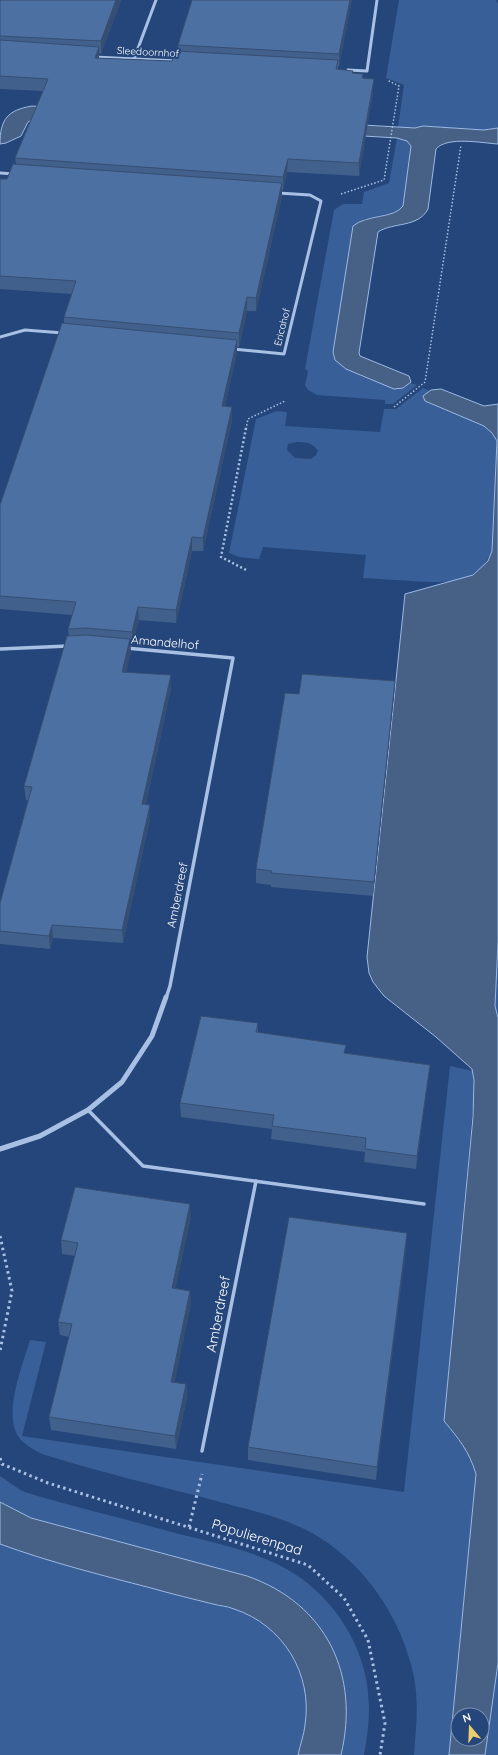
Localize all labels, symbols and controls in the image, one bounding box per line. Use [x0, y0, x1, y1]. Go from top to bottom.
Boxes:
street label: Sleedoornhof [117, 44, 180, 60]
street label: Ericahof [271, 306, 293, 347]
street label: Amandelhof [130, 632, 200, 652]
street label: Amberdreef [163, 860, 191, 929]
street label: Amberdreef [202, 1274, 234, 1354]
street label: Populierenpad [210, 1515, 304, 1559]
north arrow [450, 1707, 490, 1747]
text: N [461, 1710, 473, 1725]

